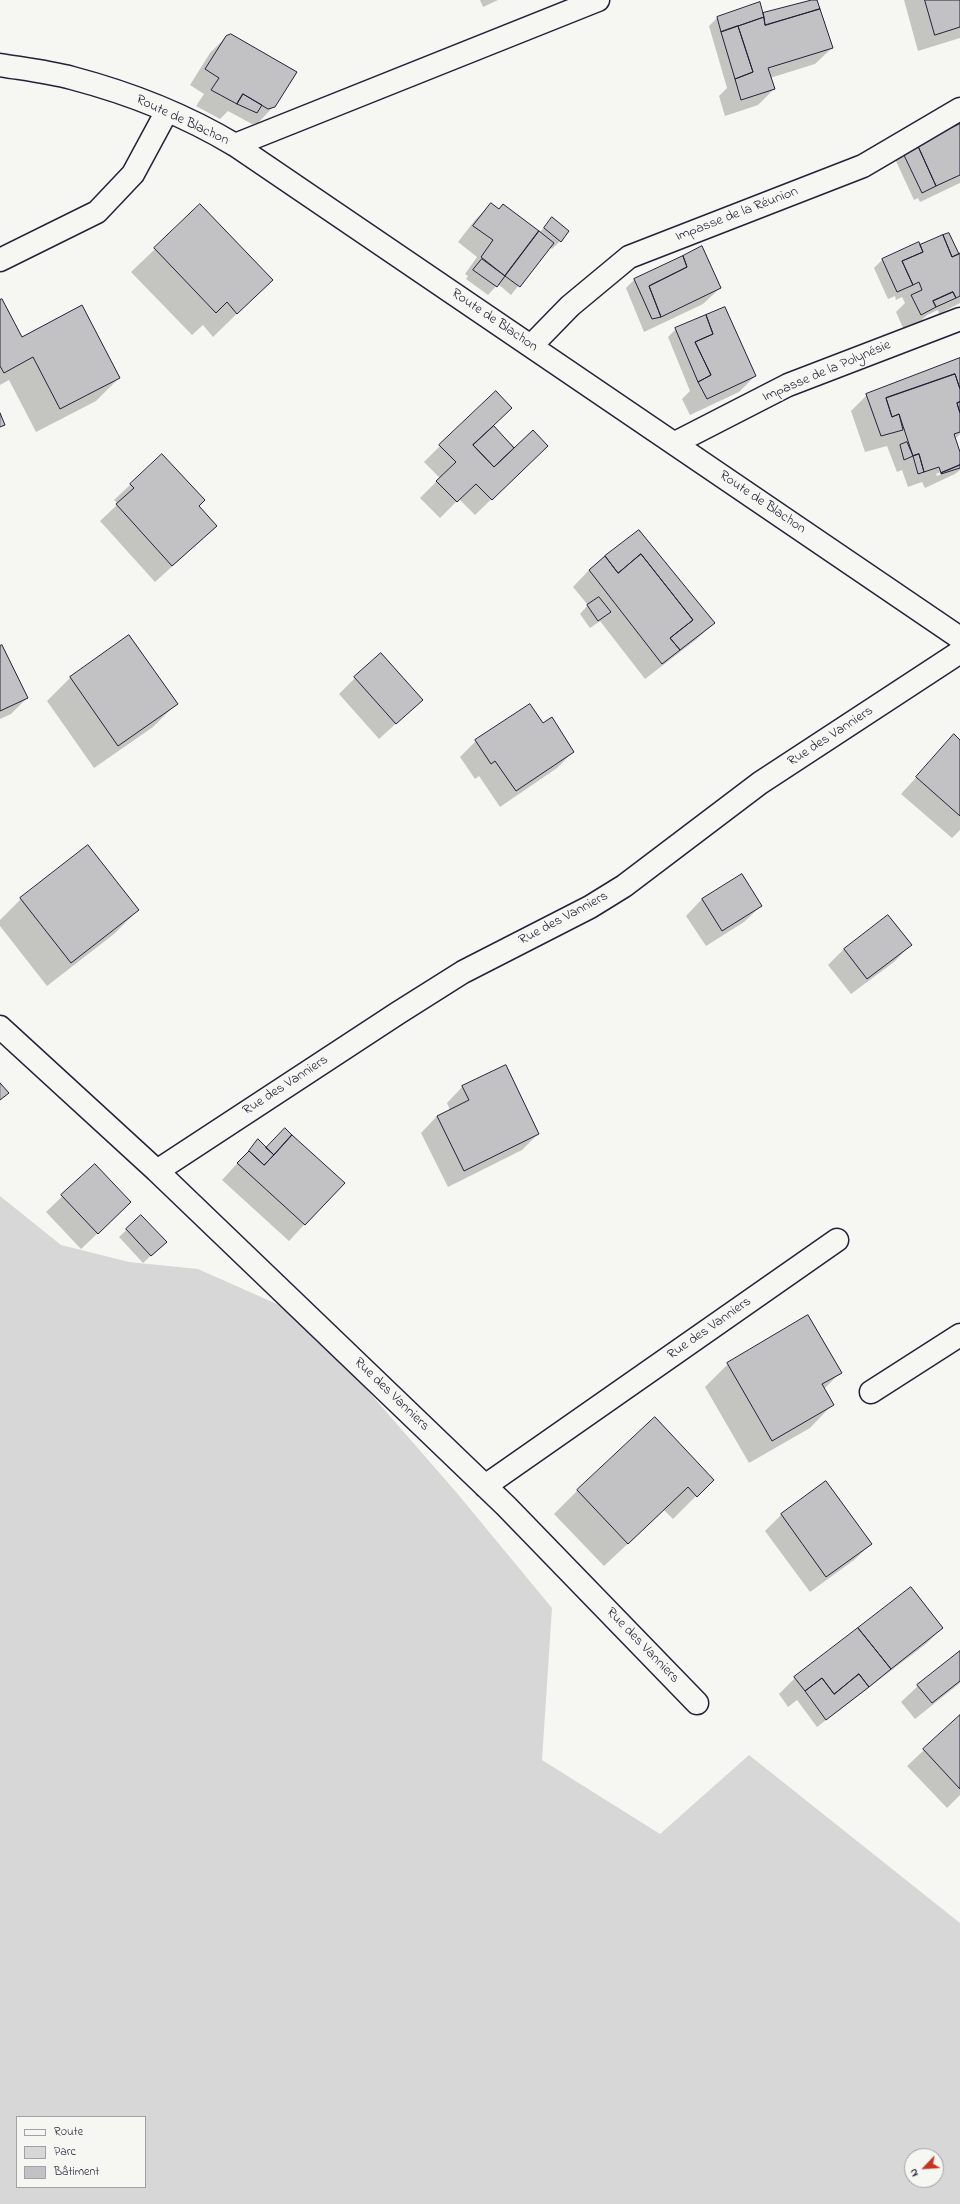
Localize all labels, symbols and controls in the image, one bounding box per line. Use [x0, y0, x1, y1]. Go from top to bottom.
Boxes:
street label: Route de Blachon [133, 92, 231, 150]
street label: Impasse de la Réunion [673, 184, 801, 246]
street label: Route de Blachon [448, 286, 540, 356]
street label: Impasse de la Polynésie [760, 337, 894, 407]
street label: Route de Blachon [716, 468, 808, 538]
street label: Rue des Vanniers [785, 703, 877, 771]
street label: Rue des Vanniers [517, 888, 611, 950]
street label: Rue des Vanniers [240, 1052, 332, 1120]
street label: Rue des Vanniers [665, 1294, 755, 1364]
street label: Rue des Vanniers [350, 1355, 432, 1435]
street label: Rue des Vanniers [602, 1605, 682, 1687]
legend [16, 2116, 146, 2188]
text: Route [54, 2123, 83, 2141]
text: Parc [54, 2143, 76, 2161]
north arrow [904, 2148, 944, 2188]
text: Bâtiment [54, 2163, 99, 2181]
text: N [905, 2166, 923, 2179]

